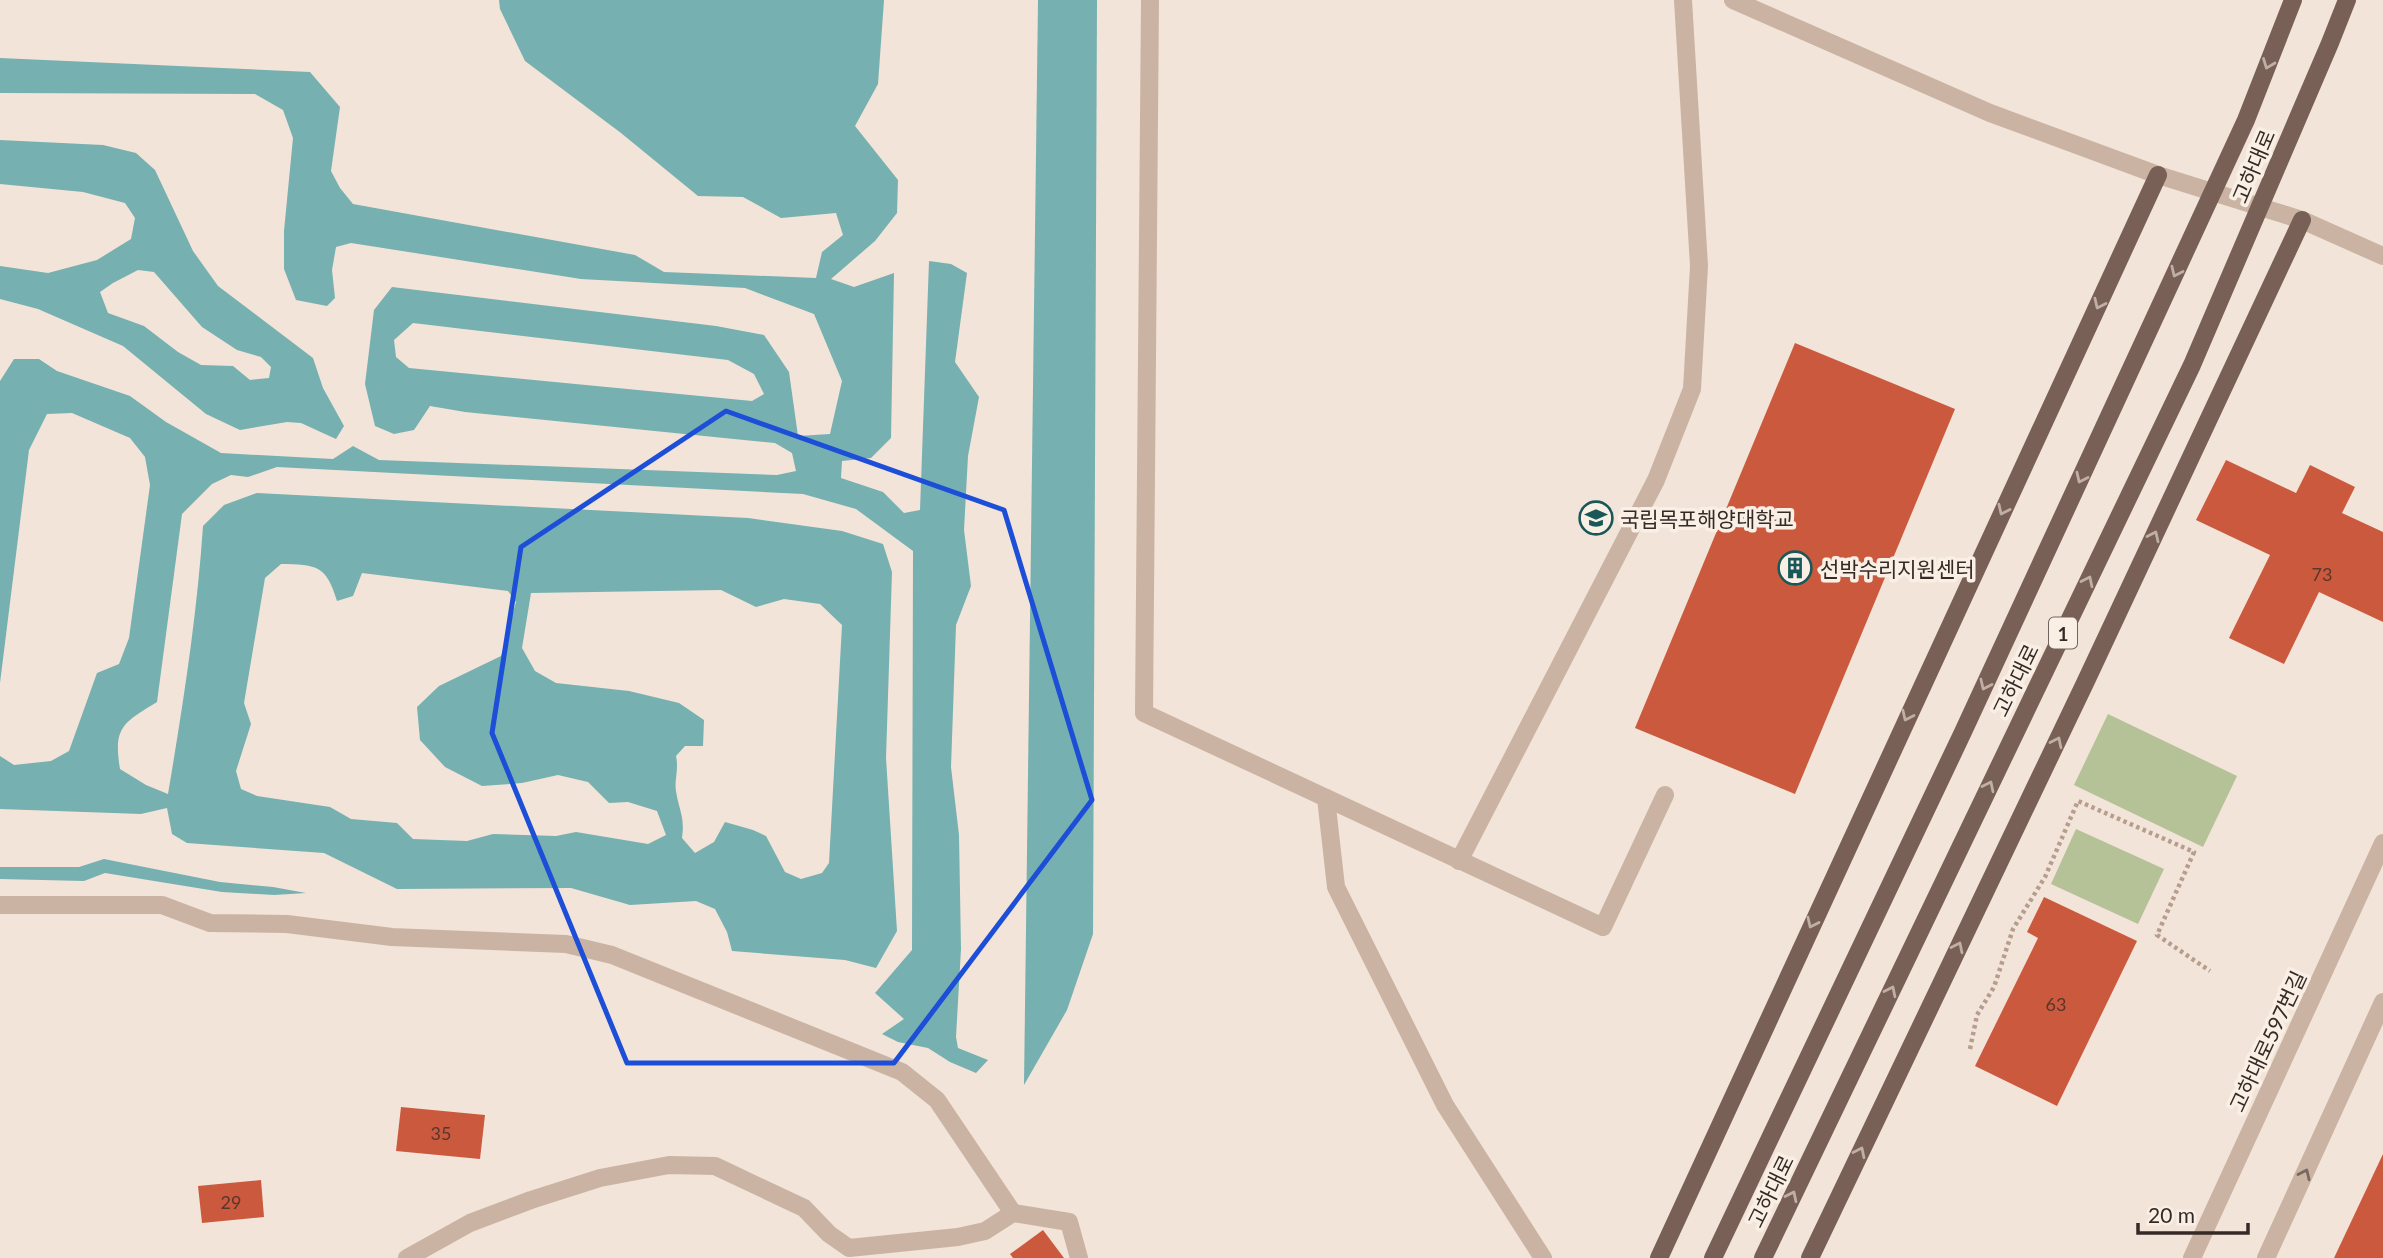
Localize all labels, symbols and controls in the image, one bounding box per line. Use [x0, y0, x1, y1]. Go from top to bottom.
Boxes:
one-way arrow [2263, 57, 2277, 69]
street label: 고하대로 [2226, 126, 2280, 206]
one-way arrow [2170, 264, 2184, 277]
one-way arrow [2093, 297, 2107, 309]
one-way arrow [2075, 471, 2089, 483]
school or university icon: 국립목포해양대학교 [1577, 499, 1615, 537]
one-way arrow [1997, 503, 2011, 515]
place label: 국립목포해양대학교 [1620, 506, 1794, 531]
one-way arrow [2145, 531, 2159, 543]
building icon: 선박수리지원센터 [1776, 549, 1814, 587]
place label: 선박수리지원센터 [1820, 556, 1975, 581]
house number: 73 [2312, 563, 2332, 585]
one-way arrow [2080, 576, 2094, 588]
road number: 1 [2049, 618, 2077, 648]
street label: 고하대로 [1987, 640, 2043, 720]
one-way arrow [1980, 677, 1994, 690]
one-way arrow [1902, 709, 1916, 722]
one-way arrow [2048, 737, 2062, 749]
one-way arrow [1981, 781, 1995, 793]
one-way arrow [1806, 916, 1820, 928]
one-way arrow [1950, 942, 1964, 954]
street label: 고하대로597번길 [2223, 967, 2311, 1115]
one-way arrow [1882, 986, 1896, 999]
house number: 63 [2046, 993, 2066, 1015]
house number: 35 [431, 1122, 451, 1144]
one-way arrow [1852, 1147, 1866, 1159]
street label: 고하대로 [1742, 1151, 1798, 1231]
one-way arrow [2296, 1168, 2310, 1181]
house number: 29 [221, 1191, 241, 1213]
one-way arrow [1784, 1191, 1798, 1204]
scale bar [2138, 1192, 2248, 1236]
text: 20 m [2148, 1202, 2195, 1227]

